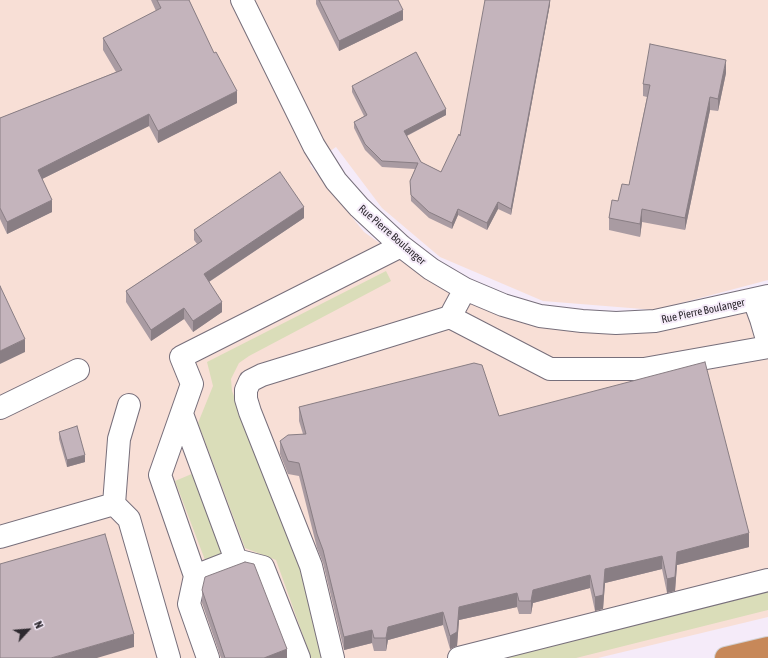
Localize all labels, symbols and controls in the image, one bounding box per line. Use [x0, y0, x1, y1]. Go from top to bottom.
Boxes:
street label: Rue Pierre Boulanger [356, 202, 428, 268]
street label: Rue Pierre Boulanger [660, 296, 746, 326]
north arrow [8, 610, 48, 650]
text: N [32, 619, 46, 630]

